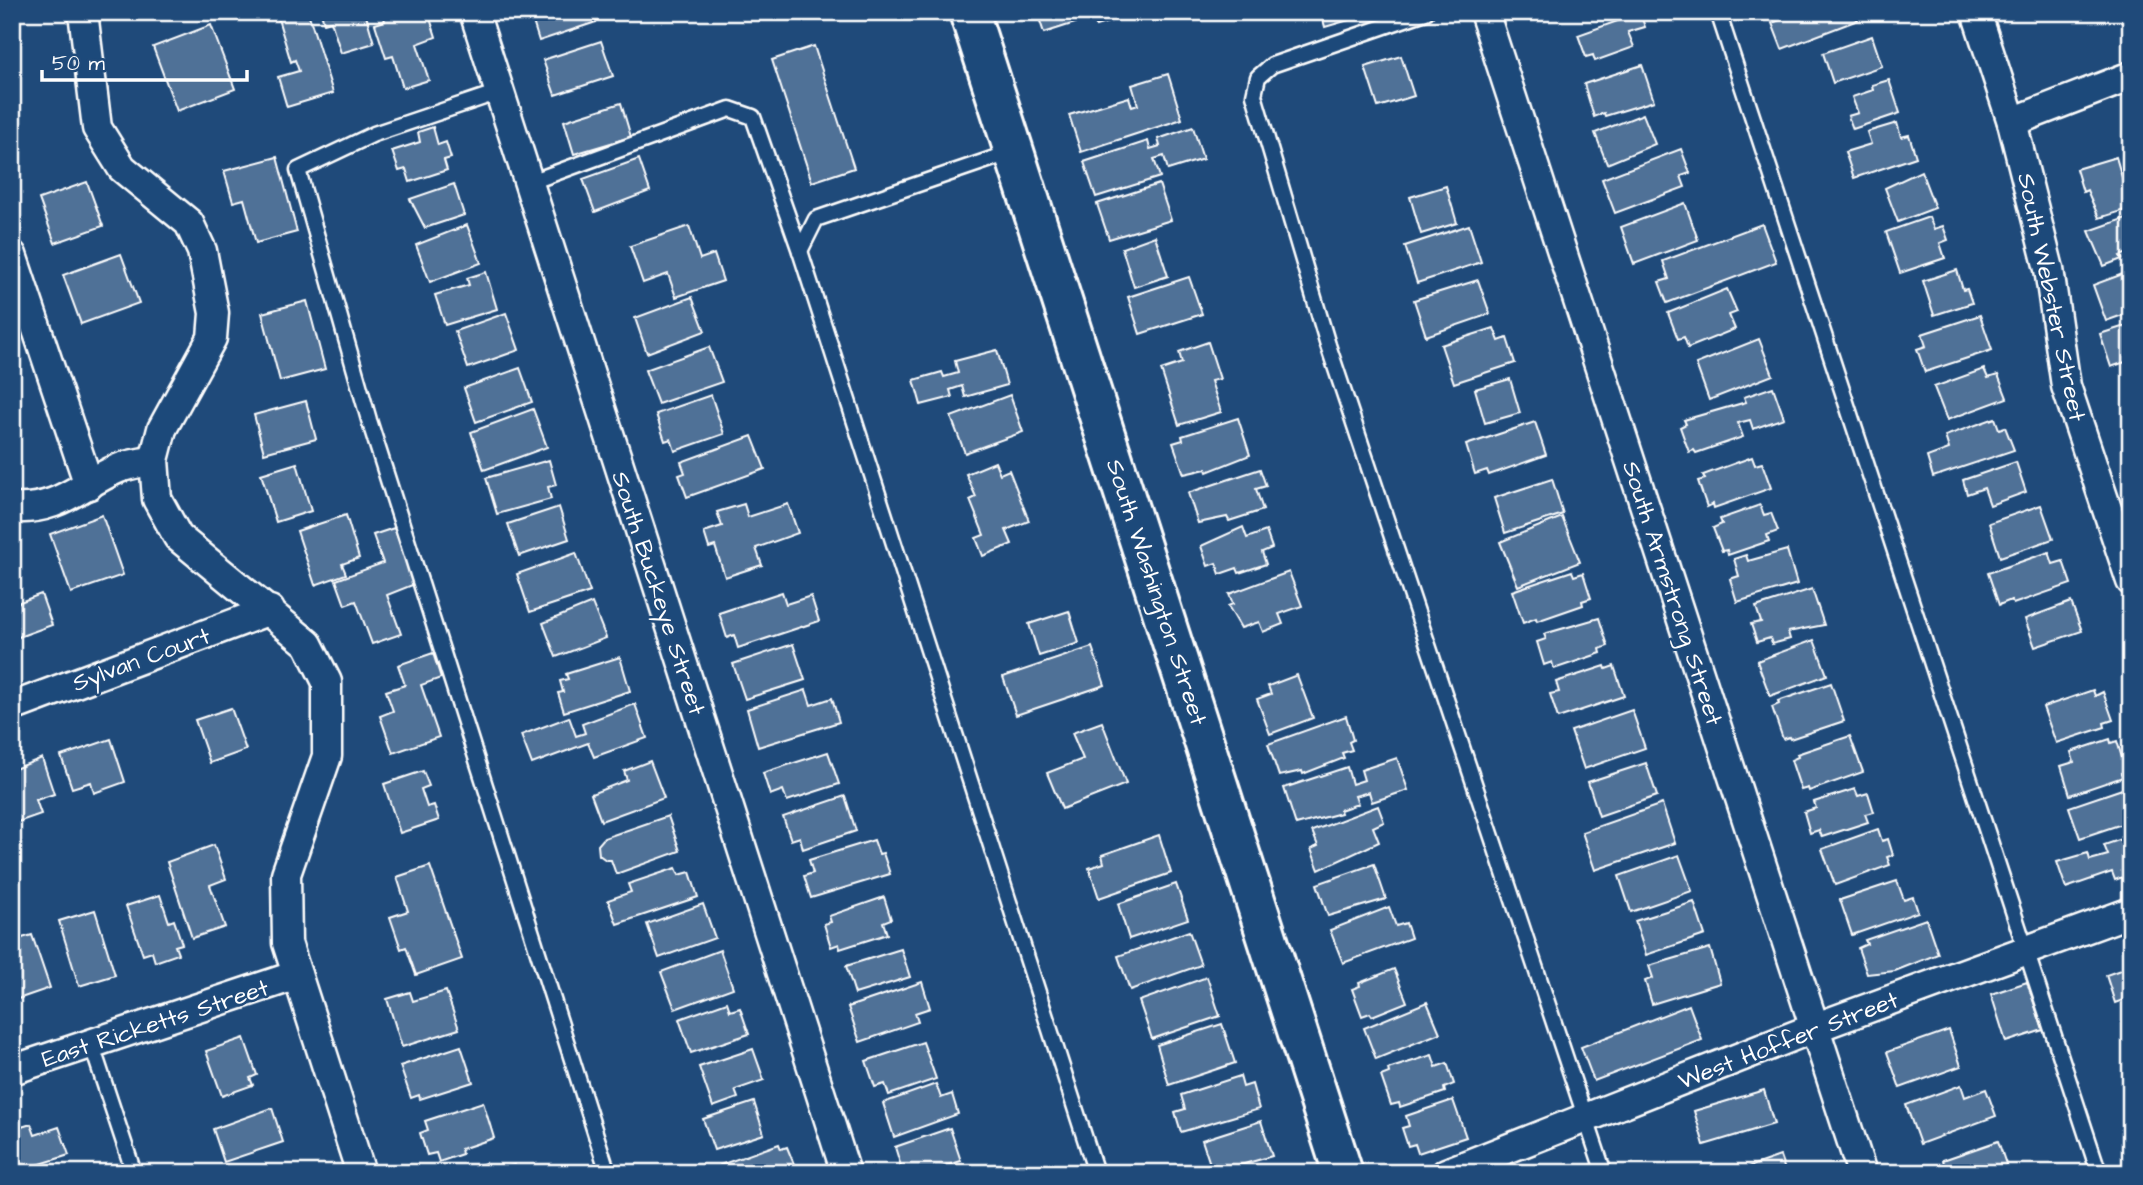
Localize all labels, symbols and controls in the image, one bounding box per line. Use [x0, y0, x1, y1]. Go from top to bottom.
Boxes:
scale bar [42, 38, 247, 82]
text: 50 m [52, 49, 106, 78]
street label: South Webster Street [2008, 170, 2094, 425]
street label: South Washington Street [1096, 455, 1215, 730]
street label: South Armstrong Street [1612, 457, 1731, 730]
street label: South Buckeye Street [602, 467, 714, 720]
street label: Sylvan Court [68, 619, 216, 702]
street label: East Ricketts Street [38, 971, 273, 1077]
street label: West Hoffer Street [1673, 983, 1904, 1099]

